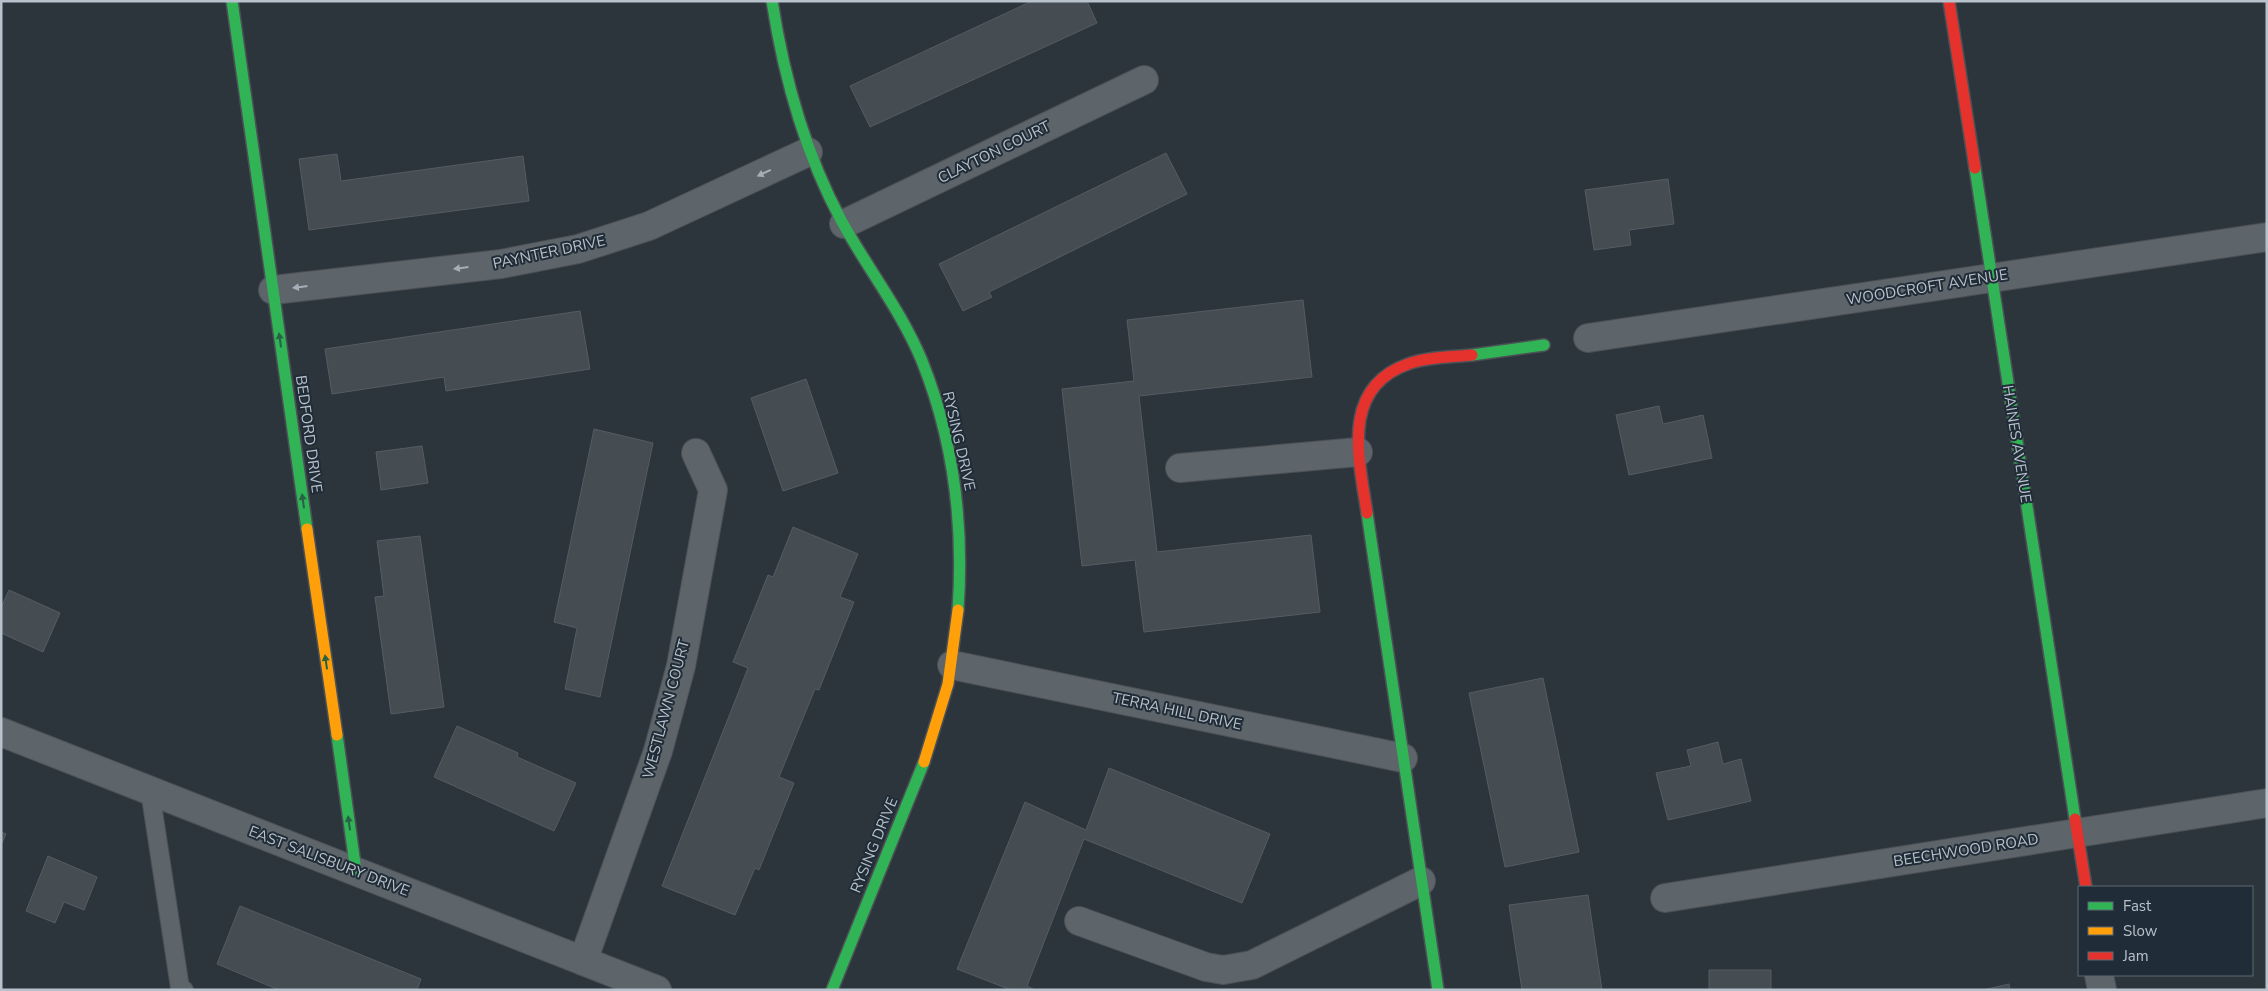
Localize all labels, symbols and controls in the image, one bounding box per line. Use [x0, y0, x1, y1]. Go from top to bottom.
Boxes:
street label: CLAYTON COURT [934, 116, 1054, 188]
one-way arrow [757, 169, 771, 177]
street label: PAYNTER DRIVE [491, 230, 607, 274]
one-way arrow [453, 264, 469, 272]
street label: WOODCROFT AVENUE [1845, 264, 2009, 310]
one-way arrow [291, 283, 307, 291]
one-way arrow [276, 332, 284, 348]
street label: BEDFORD DRIVE [291, 374, 327, 494]
street label: HAINES AVENUE [1998, 384, 2036, 504]
street label: RYSING DRIVE [938, 389, 980, 493]
one-way arrow [299, 493, 307, 509]
street label: WESTLAWN COURT [638, 637, 694, 781]
one-way arrow [322, 654, 330, 670]
street label: TERRA HILL DRIVE [1110, 688, 1244, 734]
street label: RYSING DRIVE [846, 794, 902, 896]
one-way arrow [345, 815, 353, 831]
street label: EAST SALISBURY DRIVE [246, 821, 412, 901]
street label: BEECHWOOD ROAD [1892, 829, 2040, 871]
legend [2078, 886, 2253, 976]
text: Fast [2123, 896, 2152, 916]
text: Slow [2123, 921, 2158, 941]
text: Jam [2122, 946, 2149, 966]

